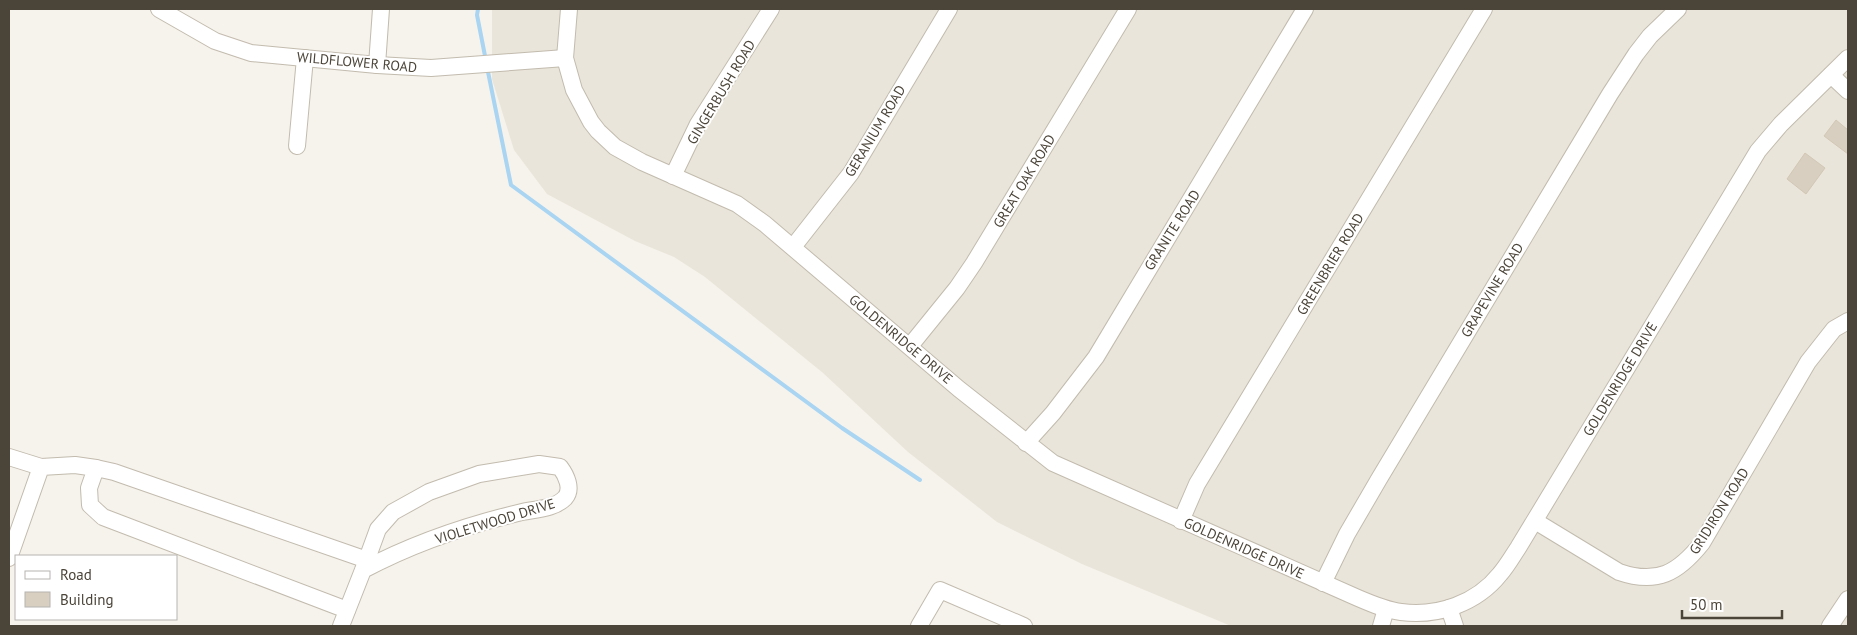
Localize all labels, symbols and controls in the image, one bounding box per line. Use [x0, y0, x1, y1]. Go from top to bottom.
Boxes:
street label: GINGERBUSH ROAD [683, 37, 759, 147]
street label: WILDFLOWER ROAD [296, 48, 418, 76]
street label: GERANIUM ROAD [841, 82, 909, 180]
street label: GREAT OAK ROAD [989, 131, 1059, 231]
street label: GRANITE ROAD [1140, 186, 1204, 274]
street label: GREENBRIER ROAD [1292, 210, 1368, 318]
street label: GRAPEVINE ROAD [1457, 239, 1527, 341]
street label: GOLDENRIDGE DRIVE [845, 290, 957, 388]
street label: GOLDENRIDGE DRIVE [1579, 319, 1661, 439]
street label: GRIDIRON ROAD [1685, 464, 1753, 558]
street label: VIOLETWOOD DRIVE [432, 494, 557, 548]
street label: GOLDENRIDGE DRIVE [1181, 513, 1307, 583]
legend [15, 555, 178, 620]
text: Road [60, 565, 92, 584]
scale bar [1682, 588, 1782, 620]
text: Building [60, 590, 114, 609]
text: 50 m [1690, 595, 1723, 614]

